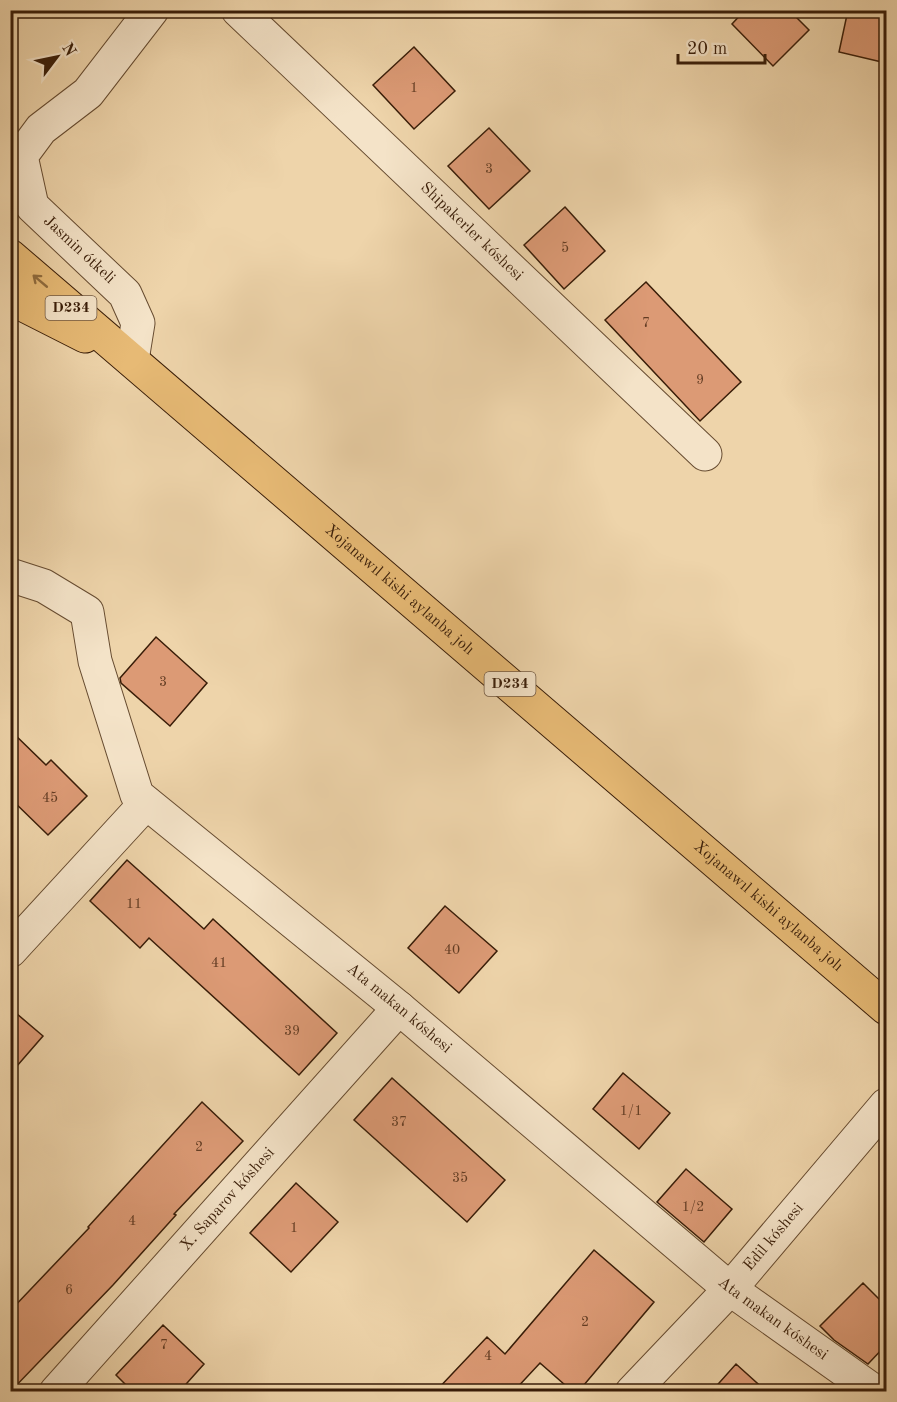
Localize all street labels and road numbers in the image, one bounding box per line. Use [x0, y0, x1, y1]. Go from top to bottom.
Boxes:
street label: Shipakerler kóshesi [417, 180, 526, 284]
street label: Jasmin ótkeli [40, 213, 118, 287]
road number: D234 [46, 296, 97, 320]
street label: Xojanawıl kishi aylanba jolı [322, 522, 477, 658]
road number: D234 [484, 672, 536, 696]
street label: Xojanawıl kishi aylanba jolı [690, 839, 846, 975]
street label: Ata makan kóshesi [343, 961, 454, 1057]
street label: X. Saparov kóshesi [178, 1145, 278, 1254]
street label: Edil kóshesi [741, 1200, 807, 1274]
street label: Ata makan kóshesi [715, 1274, 830, 1364]

